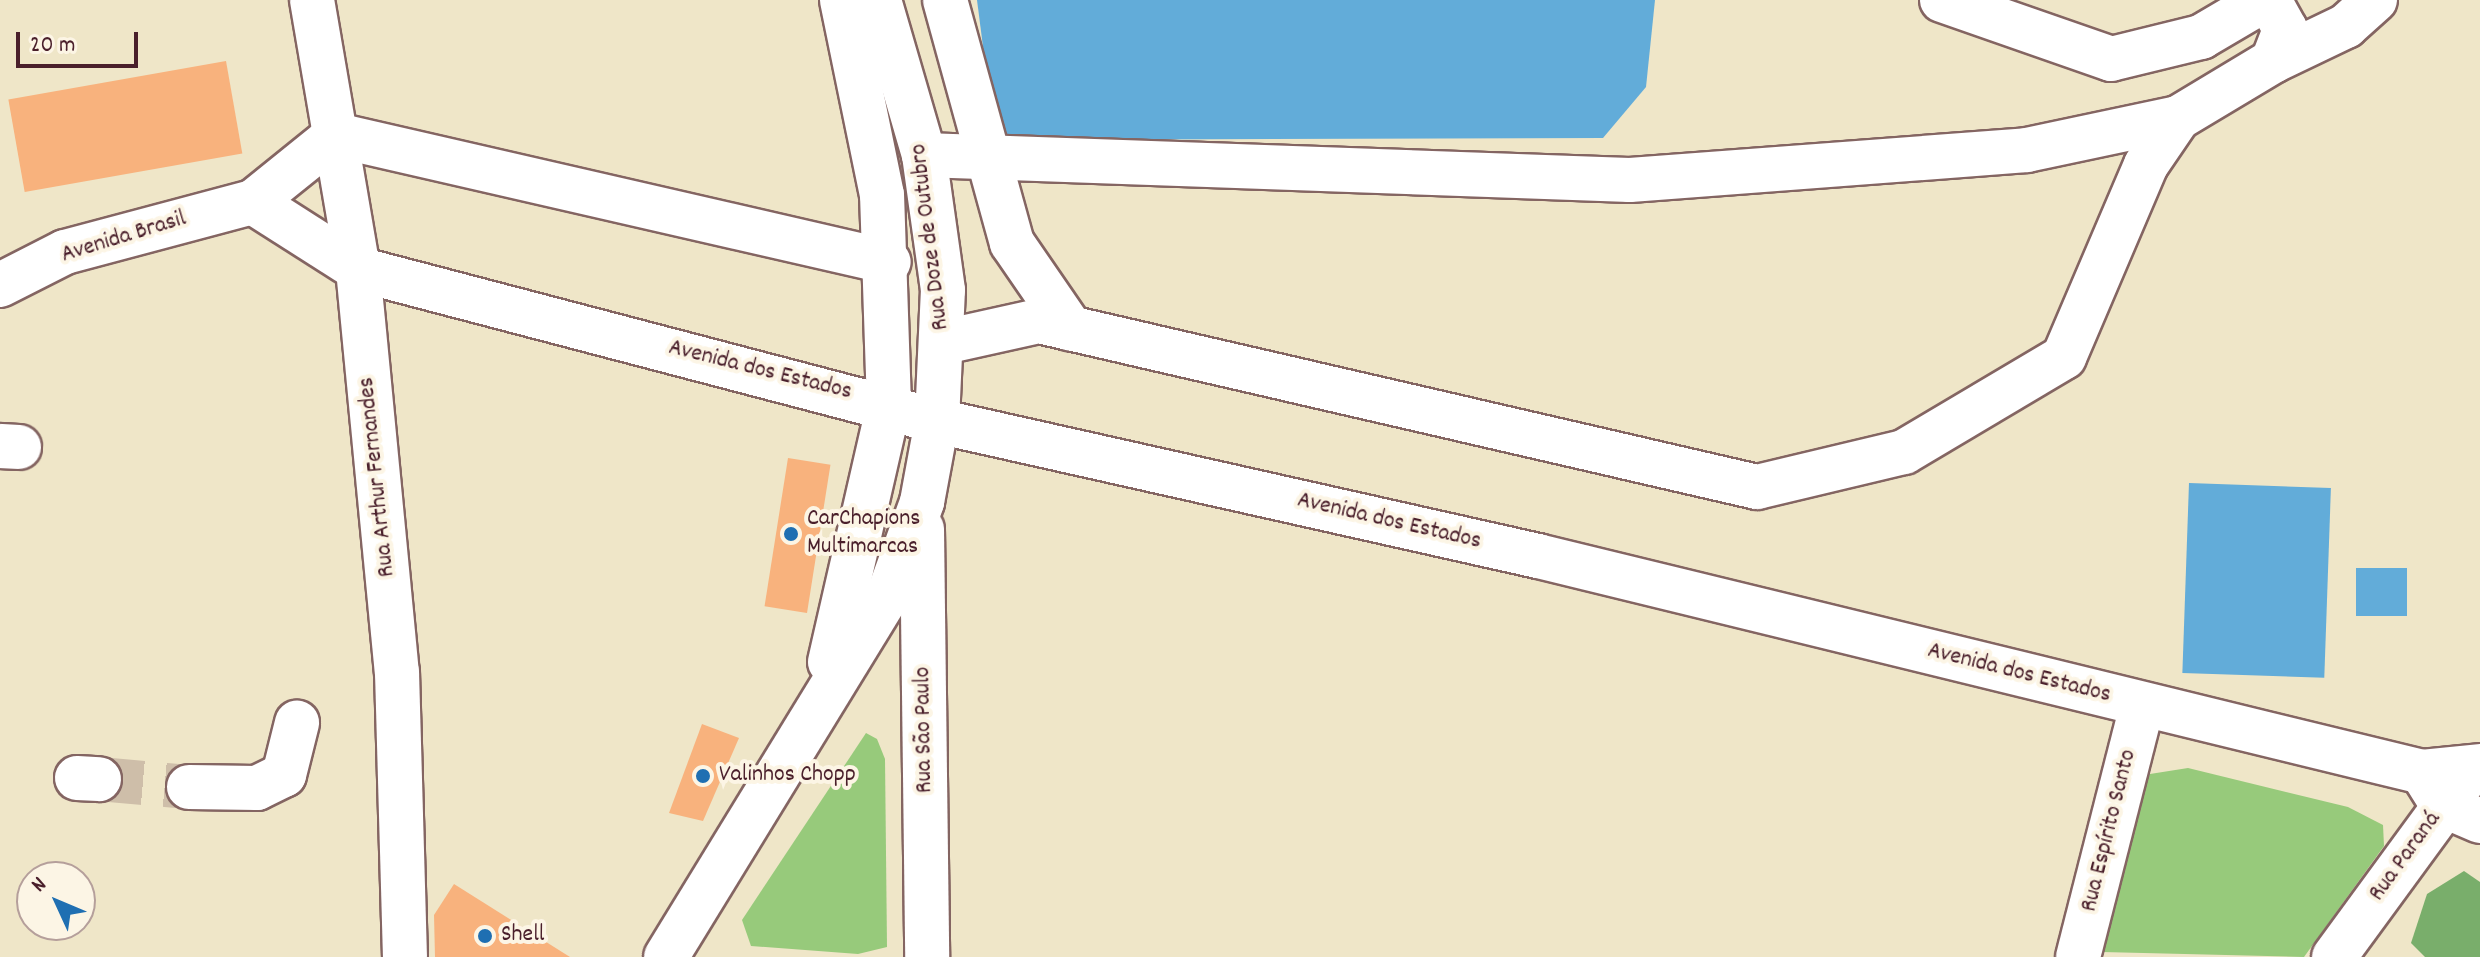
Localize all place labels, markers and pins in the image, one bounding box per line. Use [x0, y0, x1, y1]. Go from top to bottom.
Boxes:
place label: CarChapions Multimarcas [807, 506, 920, 562]
marker: CarChapions Multimarcas [782, 525, 800, 543]
place label: Valinhos Chopp [719, 762, 856, 790]
marker: Valinhos Chopp [694, 767, 712, 785]
place label: Shell [501, 922, 545, 950]
marker: Shell [476, 927, 494, 945]

